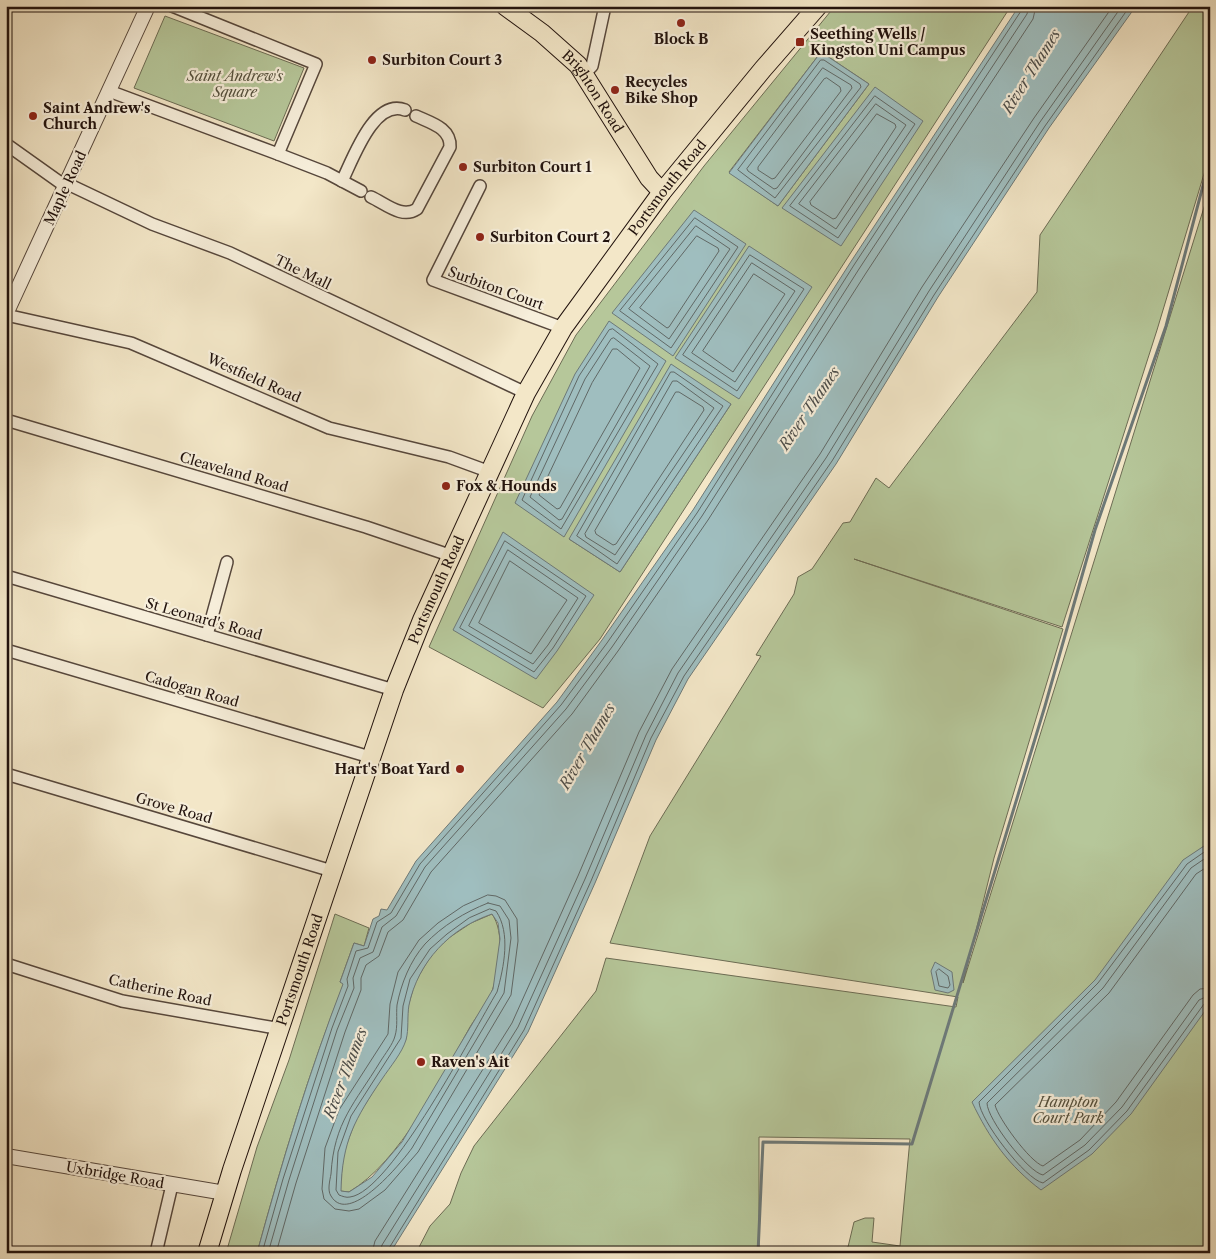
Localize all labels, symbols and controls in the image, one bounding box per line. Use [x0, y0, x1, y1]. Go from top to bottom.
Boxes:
marker: Block B [675, 17, 687, 29]
place label: Seething Wells / Kingston Uni Campus [810, 25, 965, 59]
water label: River Thames [997, 25, 1065, 118]
place label: Block B [654, 30, 708, 48]
marker: Seething Wells / Kingston Uni Campus [794, 36, 806, 48]
street label: Brighton Road [558, 46, 628, 137]
place label: Surbiton Court 3 [382, 51, 502, 69]
marker: Surbiton Court 3 [366, 54, 378, 66]
park label: Saint Andrew's Square [186, 67, 284, 101]
place label: Recycles Bike Shop [625, 73, 698, 107]
marker: Recycles Bike Shop [609, 84, 621, 96]
place label: Saint Andrew's Church [43, 99, 150, 133]
marker: Saint Andrew's Church [27, 110, 39, 122]
street label: Portsmouth Road [624, 136, 711, 239]
street label: Maple Road [40, 147, 90, 228]
place label: Surbiton Court 1 [473, 158, 592, 176]
marker: Surbiton Court 1 [457, 161, 469, 173]
place label: Surbiton Court 2 [490, 228, 611, 246]
marker: Surbiton Court 2 [474, 231, 486, 243]
street label: The Mall [272, 251, 334, 293]
street label: Surbiton Court [446, 262, 546, 314]
street label: Westfield Road [203, 349, 304, 407]
water label: River Thames [774, 363, 844, 454]
street label: Cleaveland Road [178, 448, 291, 496]
place label: Fox & Hounds [456, 477, 557, 495]
marker: Fox & Hounds [440, 480, 452, 492]
street label: Portsmouth Road [404, 532, 469, 647]
street label: St Leonard's Road [144, 594, 265, 644]
street label: Cadogan Road [143, 667, 242, 711]
water label: River Thames [554, 699, 619, 793]
place label: Hart's Boat Yard [335, 760, 451, 778]
marker: Hart's Boat Yard [454, 763, 466, 775]
street label: Grove Road [134, 789, 215, 828]
street label: Portsmouth Road [272, 911, 327, 1028]
street label: Catherine Road [107, 970, 214, 1010]
water label: River Thames [319, 1024, 371, 1122]
place label: Raven's Ait [431, 1053, 510, 1071]
marker: Raven's Ait [415, 1056, 427, 1068]
park label: Hampton Court Park [1032, 1093, 1104, 1127]
street label: Uxbridge Road [65, 1158, 166, 1193]

